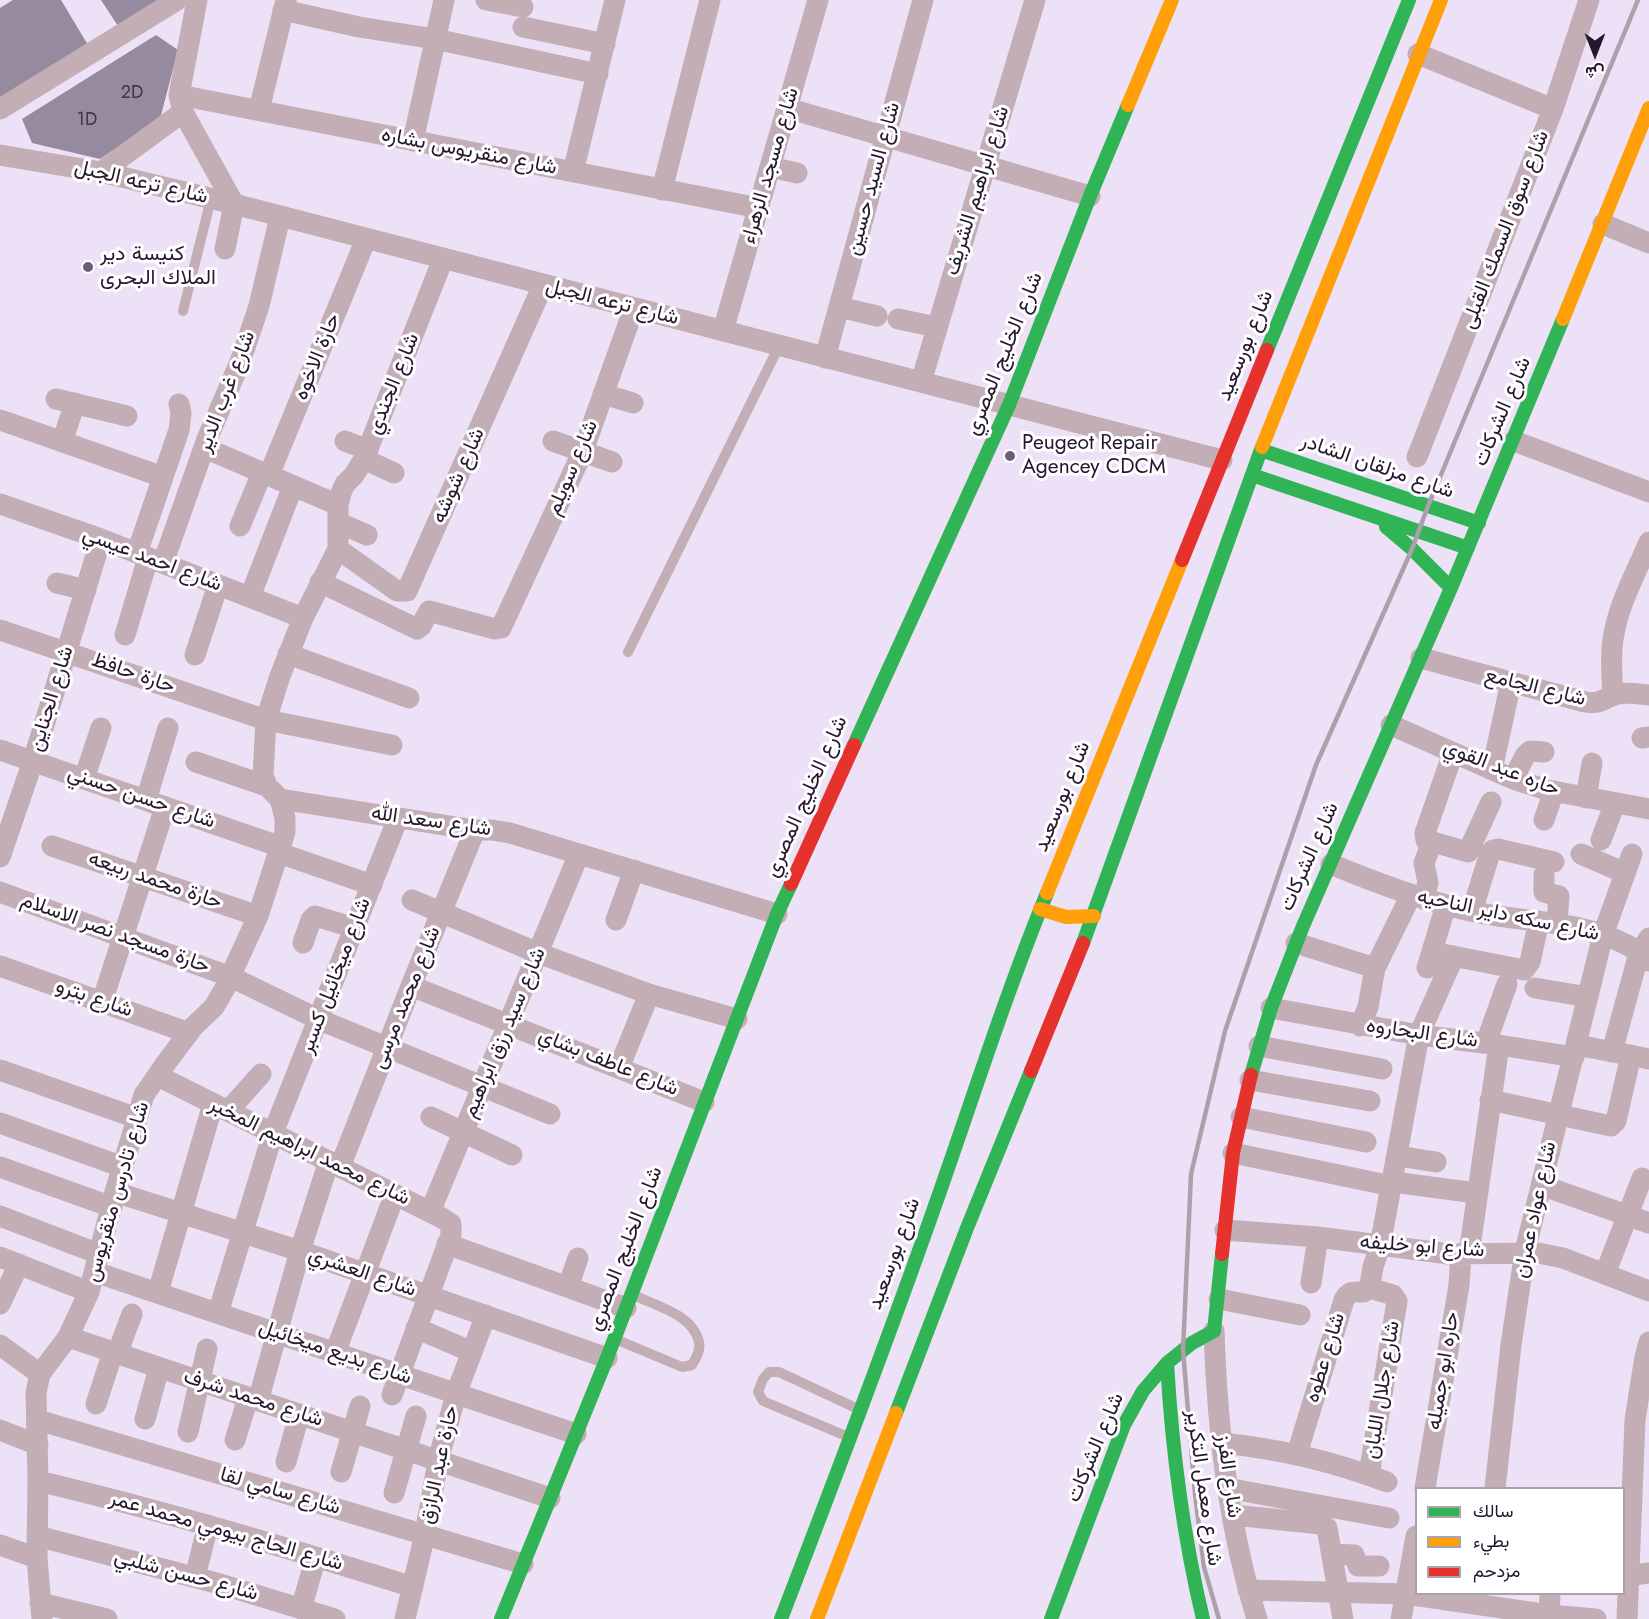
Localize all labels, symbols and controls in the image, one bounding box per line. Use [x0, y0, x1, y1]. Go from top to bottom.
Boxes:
north arrow [1565, 24, 1625, 84]
text: ش [1585, 61, 1605, 84]
house number: 2D [121, 83, 143, 105]
street label: شارع مسجد الزهراء [737, 85, 805, 247]
street label: شارع السيد حسين [841, 100, 907, 258]
street label: شارع ابراهيم الشريف [940, 103, 1016, 279]
house number: 1D [77, 110, 97, 132]
street label: شارع منقريوس بشاره [379, 123, 559, 181]
street label: شارع سوق السمك القبلى [1457, 127, 1555, 333]
street label: شارع ترعه الجبل [72, 155, 210, 211]
place label: كنيسة دير الملاك البحرى [100, 242, 216, 292]
marker: كنيسة دير الملاك البحرى [81, 260, 95, 274]
street label: شارع الخليج المصري [961, 269, 1049, 439]
street label: شارع ترعه الجبل [543, 274, 681, 332]
street label: شارع بورسعيد [1212, 287, 1280, 405]
street label: حارة الاخوه [289, 310, 347, 404]
street label: شارع غرب الدير [192, 328, 262, 456]
street label: شارع الجندي [362, 330, 426, 438]
street label: شارع الشركات [1469, 353, 1537, 471]
street label: شارع سويلم [542, 417, 604, 519]
street label: شارع شوشه [427, 424, 491, 528]
street label: شارع مزلقان الشادر [1297, 429, 1457, 505]
place label: Peugeot Repair Agencey CDCM [1022, 431, 1166, 481]
marker: Peugeot Repair Agencey CDCM [1003, 449, 1017, 463]
street label: شارع احمد عيسي [79, 522, 225, 598]
street label: شارع الجناين [24, 643, 80, 755]
street label: حارة حافظ [88, 648, 178, 700]
street label: شارع الجامع [1482, 663, 1588, 713]
street label: شارع الخليج المصري [760, 712, 854, 882]
street label: حاره عبد القوي [1439, 735, 1563, 803]
street label: شارع بورسعيد [1029, 738, 1097, 856]
street label: شارع حسن حسني [64, 761, 218, 835]
street label: شارع الشركات [1275, 799, 1345, 915]
street label: شارع سعد الله [369, 801, 493, 843]
street label: حارة محمد ربيعه [85, 846, 225, 916]
street label: شارع سكه داير الناحيه [1415, 884, 1601, 948]
street label: حارة مسجد نصر الاسلام [17, 888, 213, 980]
street label: شارع ميخائيل كسبر [295, 895, 377, 1057]
street label: شارع محمد مرسى [367, 923, 447, 1073]
street label: شارع سيد رزق ابراهيم [458, 944, 552, 1122]
street label: شارع بترو [52, 974, 136, 1024]
street label: شارع البحاروه [1365, 1014, 1479, 1054]
street label: شارع عاطف بشاي [534, 1023, 682, 1103]
street label: شارع محمد ابراهيم المخبر [204, 1092, 414, 1212]
street label: شارع تادرس منقريوس [80, 1099, 156, 1285]
street label: شارع عواد عمران [1509, 1139, 1563, 1281]
street label: شارع الخليج المصري [583, 1163, 669, 1335]
street label: شارع بورسعيد [863, 1195, 927, 1313]
street label: شارع ابو خليفه [1359, 1230, 1485, 1264]
street label: شارع العشري [305, 1243, 419, 1303]
street label: شارع عطوه [1300, 1310, 1352, 1406]
street label: حاره ابو جميله [1422, 1310, 1466, 1432]
street label: شارع بديع ميخائيل [255, 1315, 415, 1391]
street label: شارع جلال اللبان [1360, 1319, 1406, 1461]
street label: شارع محمد شرف [180, 1365, 326, 1433]
street label: شارع الشركات [1062, 1389, 1130, 1507]
street label: حارة عبد الرازق [415, 1403, 465, 1527]
street label: شارع معمل التكرير [1180, 1408, 1226, 1568]
street label: شارع الفرز [1210, 1432, 1246, 1520]
street label: شارع سامي لقا [217, 1463, 343, 1521]
street label: شارع الحاج بيومي محمد عمر [106, 1487, 346, 1577]
legend [1415, 1487, 1625, 1595]
text: سالك [1473, 1498, 1513, 1524]
text: بطيء [1473, 1528, 1509, 1554]
street label: شارع حسن شلبي [111, 1545, 261, 1607]
text: مزدحم [1473, 1558, 1520, 1584]

